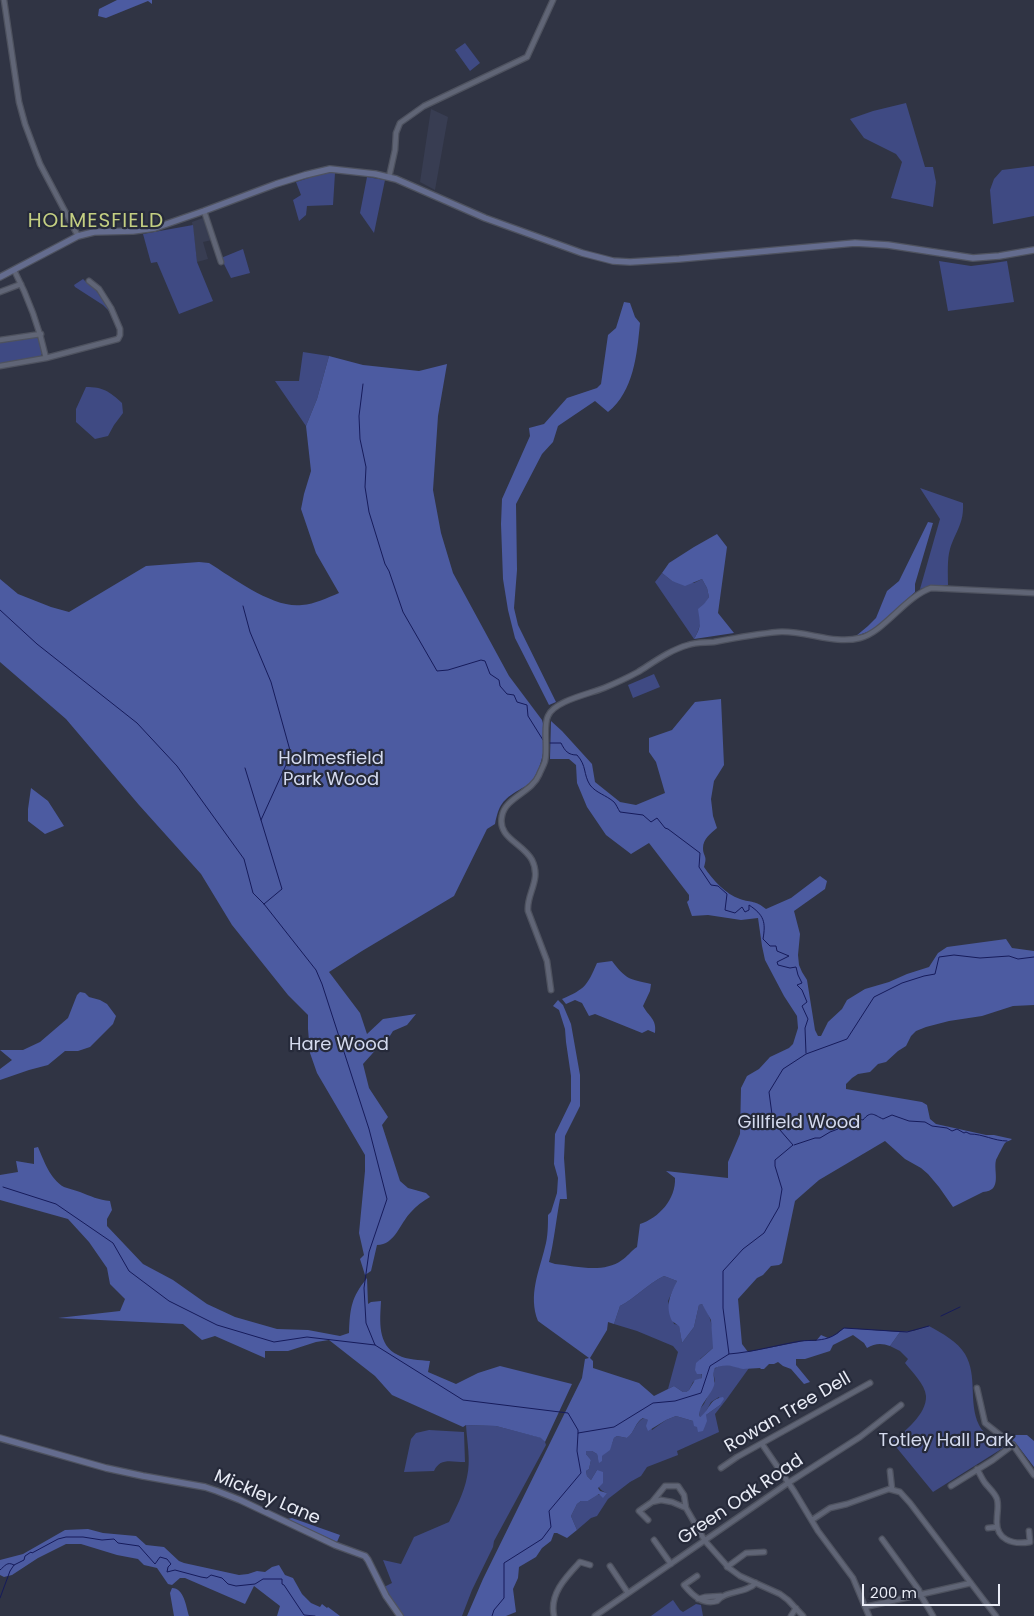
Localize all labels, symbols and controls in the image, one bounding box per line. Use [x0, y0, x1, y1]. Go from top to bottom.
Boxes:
district label: HOLMESFIELD [26, 210, 166, 234]
park label: Holmesfield Park Wood [278, 748, 384, 791]
park label: Hare Wood [289, 1034, 389, 1056]
park label: Gillfield Wood [738, 1112, 860, 1134]
street label: Rowan Tree Dell [721, 1368, 855, 1458]
park label: Totley Hall Park [878, 1430, 1014, 1452]
street label: Green Oak Road [674, 1450, 808, 1550]
street label: Mickley Lane [211, 1466, 323, 1530]
scale bar [864, 1574, 1002, 1606]
text: 200 m [870, 1582, 917, 1603]

